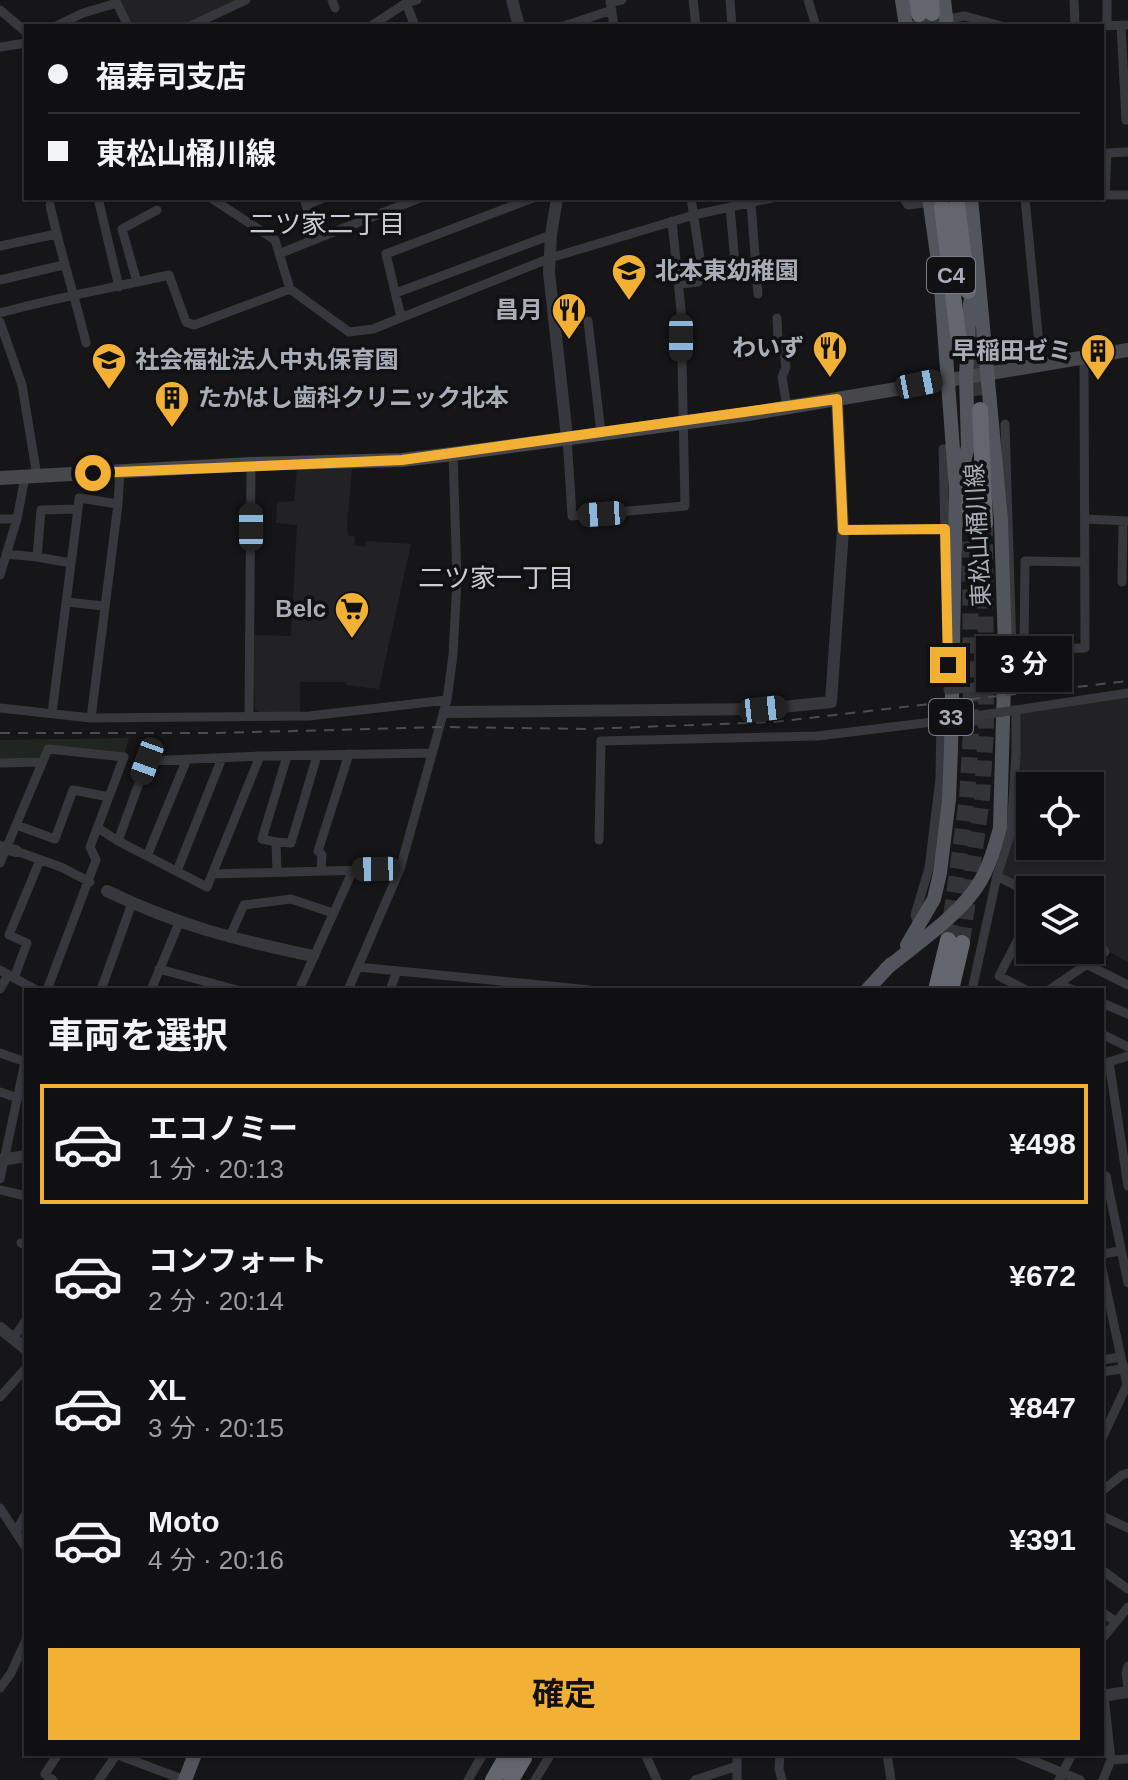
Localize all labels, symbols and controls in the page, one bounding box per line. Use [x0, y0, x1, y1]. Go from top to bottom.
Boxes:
text: 福寿司支店 [96, 60, 246, 93]
text: 東松山桶川線 [96, 137, 276, 170]
district label: 二ツ家二丁目 [249, 209, 405, 239]
school or university icon: 北本東幼稚園 [610, 252, 648, 302]
place label: 北本東幼稚園 [655, 257, 799, 284]
road number: C4 [927, 257, 975, 293]
restaurant icon: 昌月 [550, 291, 588, 341]
place label: 昌月 [495, 296, 543, 323]
car [669, 314, 693, 362]
restaurant icon: わいず [811, 329, 849, 379]
building icon: 早稲田ゼミ [1079, 332, 1117, 382]
place label: わいず [732, 334, 804, 361]
place label: 早稲田ゼミ [952, 337, 1072, 364]
school or university icon: 社会福祉法人中丸保育園 [90, 341, 128, 391]
place label: 社会福祉法人中丸保育園 [135, 346, 399, 373]
car [893, 368, 945, 400]
building icon: たかはし歯科クリニック北本 [153, 379, 191, 429]
place label: たかはし歯科クリニック北本 [198, 384, 509, 411]
route start [75, 455, 111, 491]
street label: 東松山桶川線 [960, 462, 995, 608]
car [577, 500, 627, 528]
car [239, 503, 263, 551]
district label: 二ツ家一丁目 [418, 563, 574, 593]
supermarket icon: Belc [333, 590, 371, 640]
place label: Belc [275, 595, 326, 622]
callout: 3 分 [976, 637, 1072, 693]
route end [930, 647, 966, 683]
text: 3 分 [1000, 649, 1048, 679]
car [738, 695, 788, 723]
road number: 33 [929, 699, 973, 735]
car [128, 734, 166, 788]
map controls [1016, 772, 1104, 964]
button: locate [1016, 772, 1104, 860]
car [352, 857, 400, 881]
button: layers [1016, 876, 1104, 964]
text: 車両を選択 [48, 1015, 228, 1056]
icon: car [52, 1108, 124, 1180]
text: エコノミー [148, 1112, 298, 1145]
text: ¥498 [1009, 1127, 1076, 1160]
text: 1 分 · 20:13 [148, 1154, 284, 1184]
icon: car [52, 1240, 124, 1312]
text: コンフォート [148, 1244, 327, 1277]
text: ¥672 [1009, 1259, 1076, 1292]
text: 2 分 · 20:14 [148, 1286, 284, 1316]
icon: car [52, 1372, 124, 1444]
text: XL [148, 1373, 186, 1406]
text: ¥847 [1009, 1391, 1076, 1424]
text: 3 分 · 20:15 [148, 1413, 284, 1443]
icon: car [52, 1504, 124, 1576]
text: Moto [148, 1505, 220, 1538]
text: ¥391 [1009, 1523, 1076, 1556]
text: 4 分 · 20:16 [148, 1545, 284, 1575]
button: 確定 [48, 1648, 1080, 1740]

